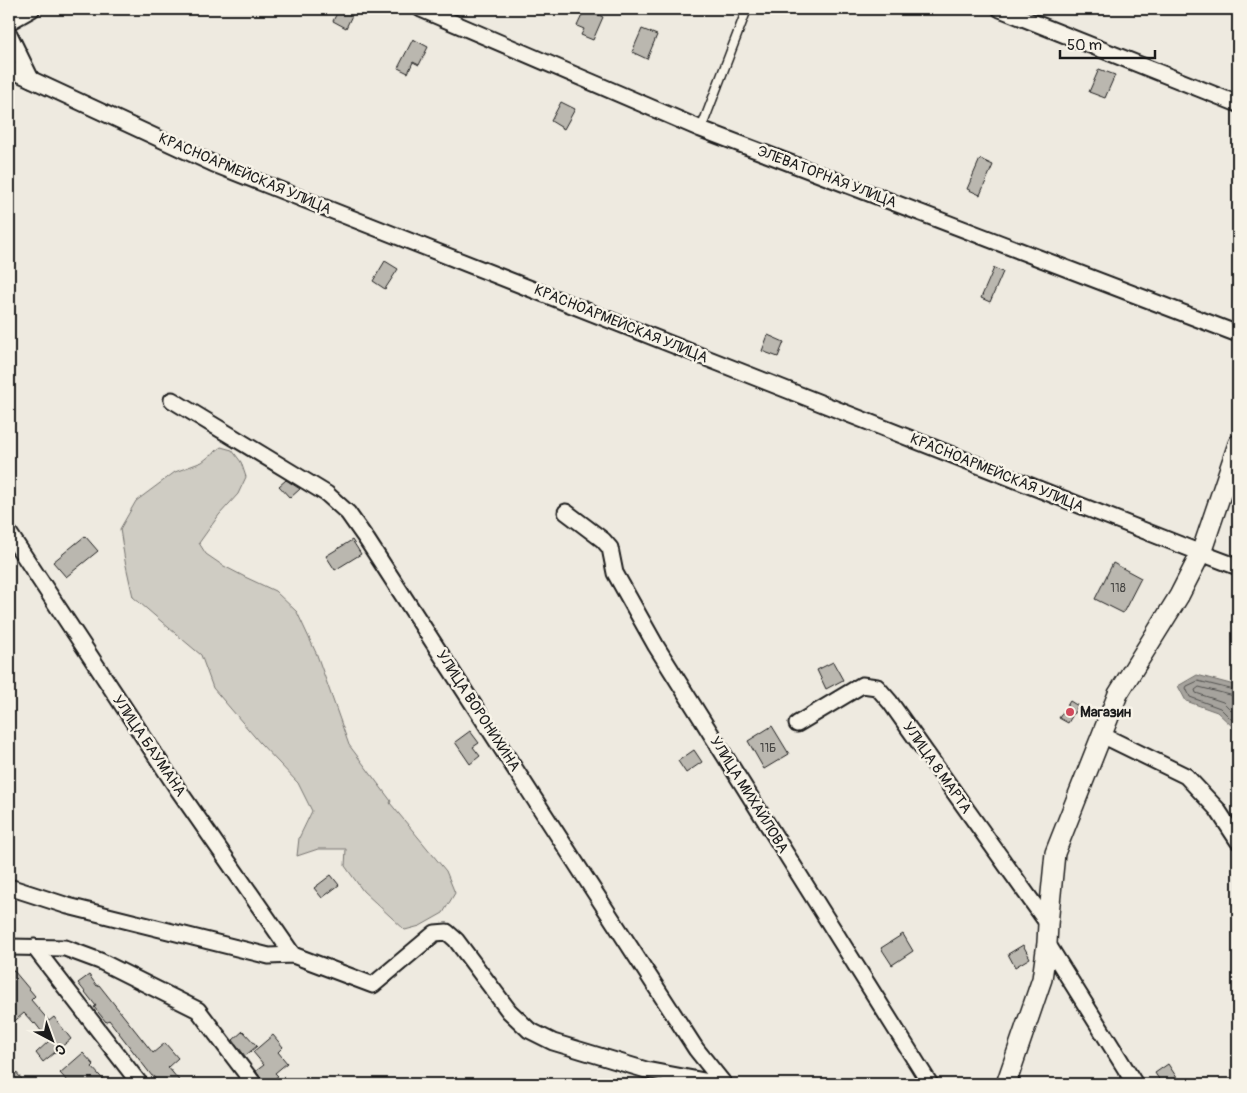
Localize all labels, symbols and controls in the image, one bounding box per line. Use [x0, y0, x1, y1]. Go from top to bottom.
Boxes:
scale bar [1060, 28, 1154, 60]
text: 50 m [1067, 36, 1102, 55]
street label: КРАСНОАРМЕЙСКАЯ УЛИЦА [156, 129, 334, 219]
street label: ЭЛЕВАТОРНАЯ УЛИЦА [755, 142, 900, 212]
street label: КРАСНОАРМЕЙСКАЯ УЛИЦА [531, 280, 711, 368]
street label: КРАСНОАРМЕЙСКАЯ УЛИЦА [907, 429, 1087, 517]
house number: 118 [1110, 581, 1126, 596]
street label: УЛИЦА ВОРОНИХИНА [432, 647, 524, 775]
street label: УЛИЦА БАУМАНА [108, 692, 190, 800]
place label: Магазин [1080, 703, 1132, 722]
marker: Магазин [1064, 706, 1076, 718]
street label: УЛИЦА 8 МАРТА [898, 719, 976, 818]
street label: УЛИЦА МИХАЙЛОВА [705, 733, 793, 857]
house number: 11Б [760, 741, 776, 756]
north arrow [28, 1016, 78, 1066]
text: С [51, 1040, 69, 1059]

